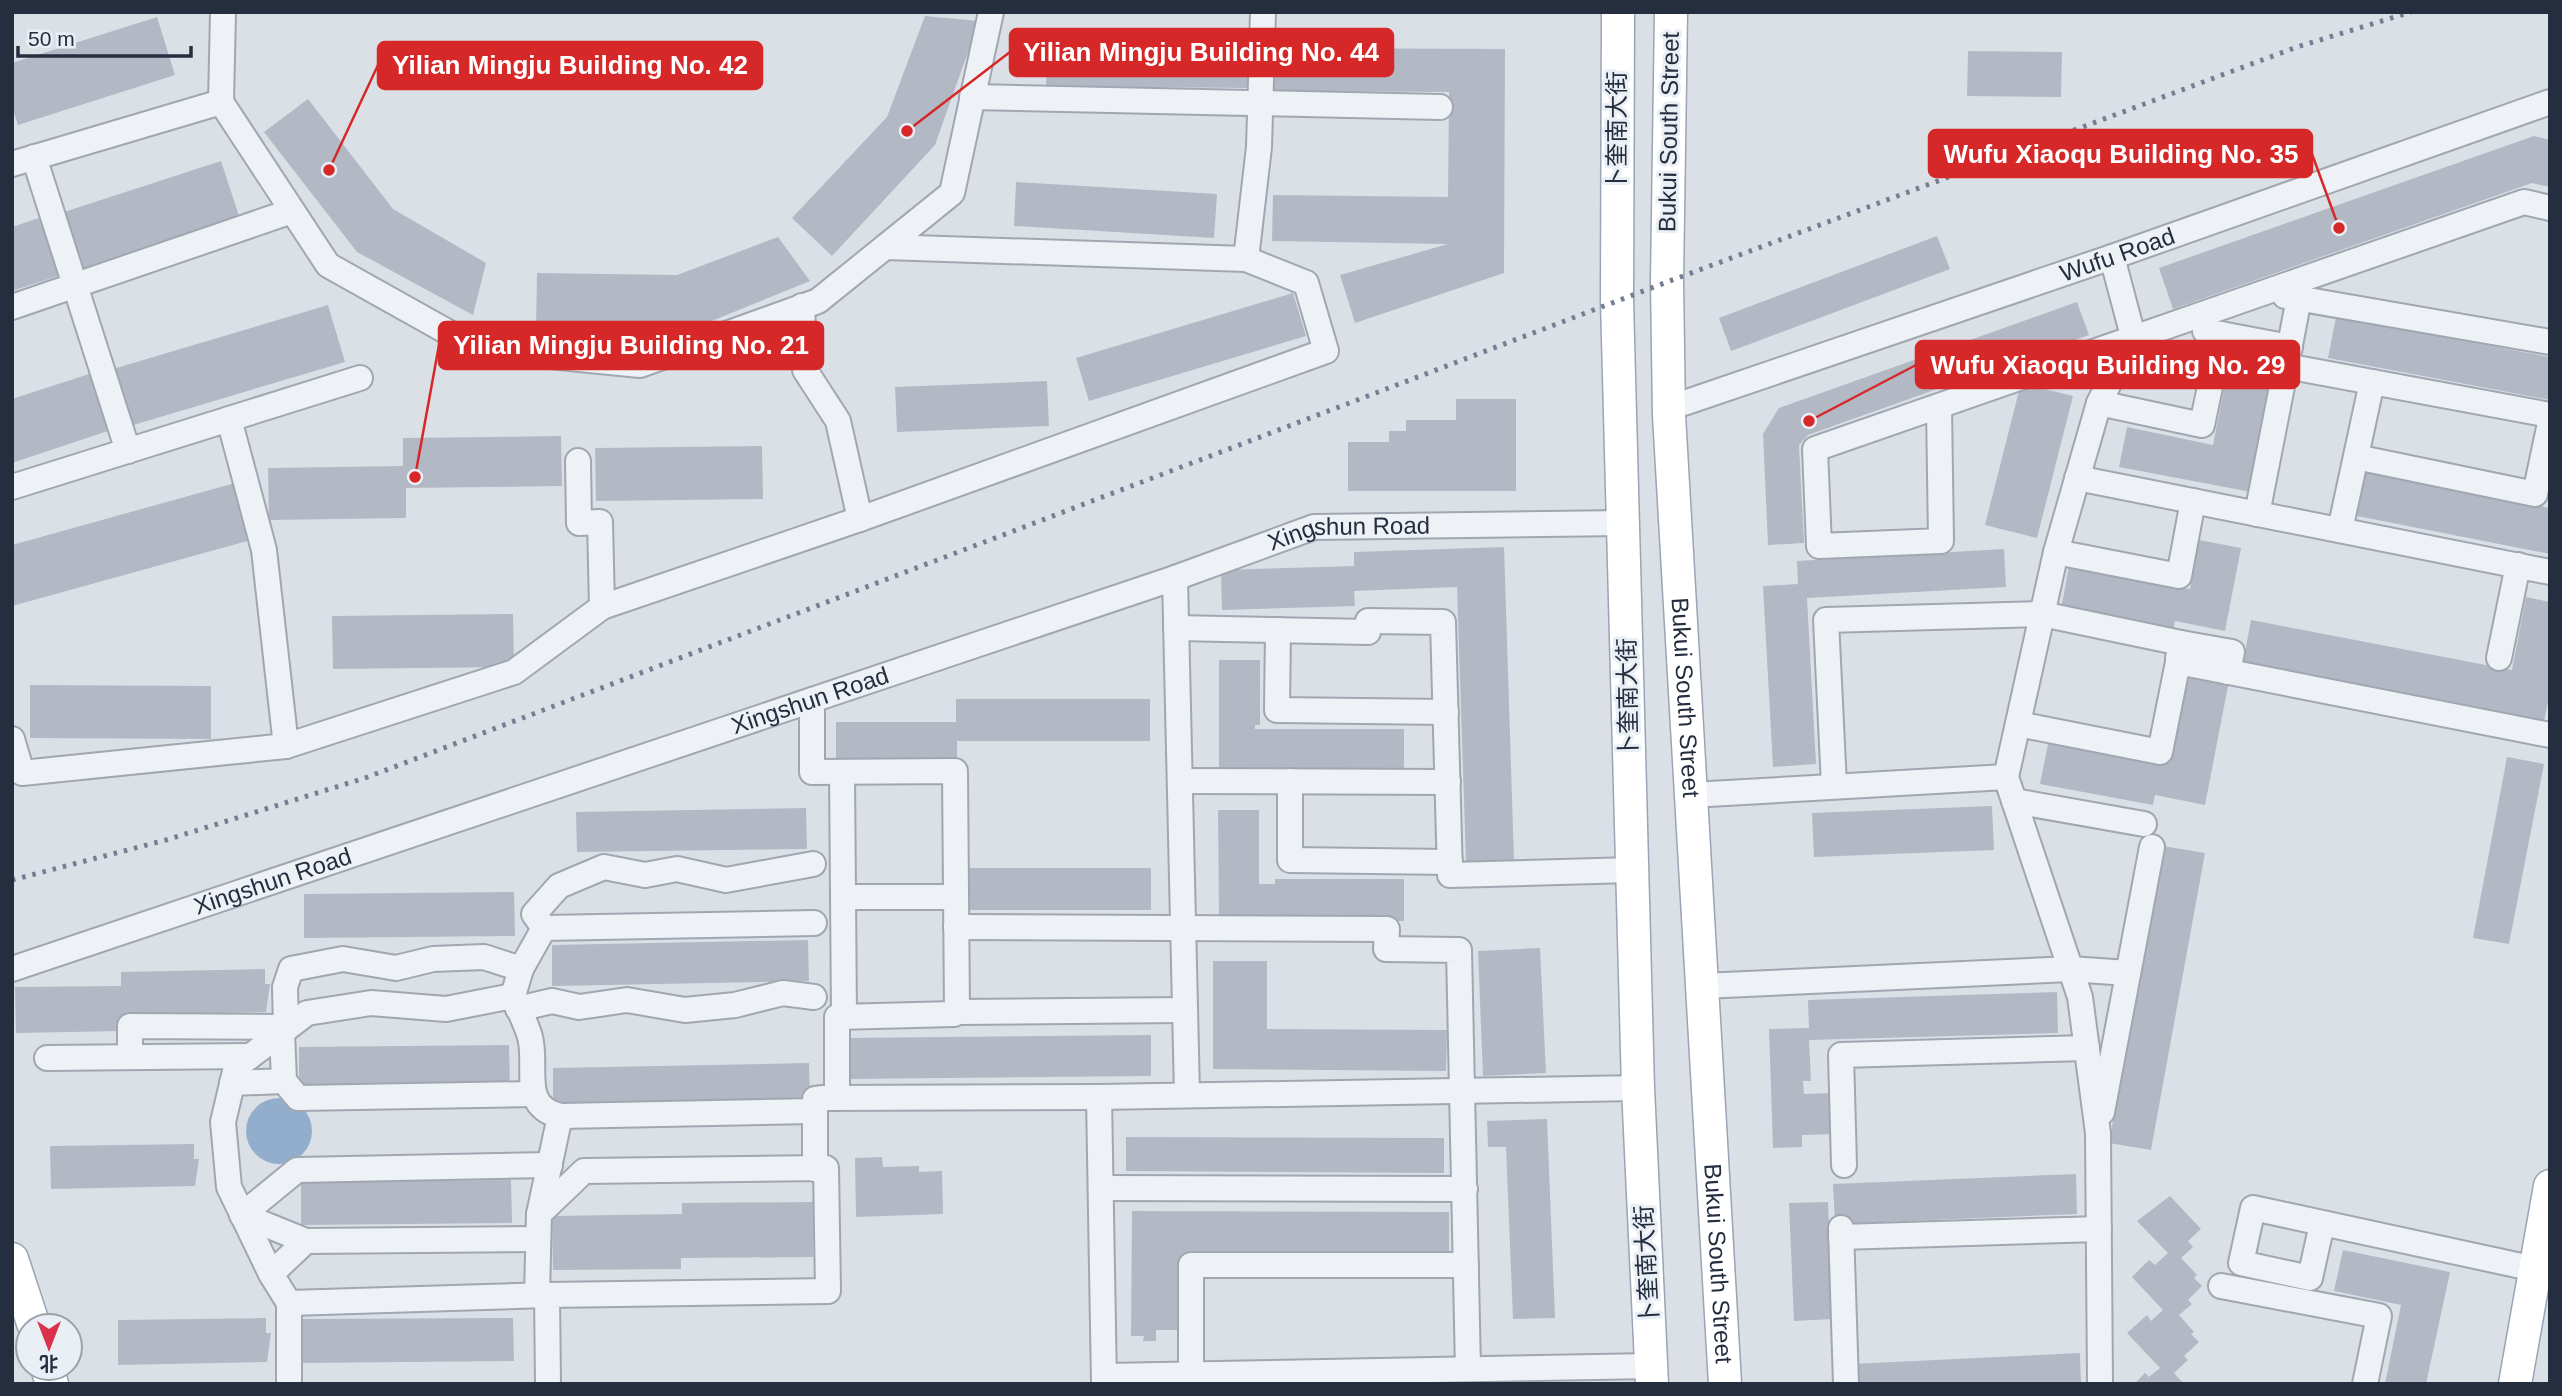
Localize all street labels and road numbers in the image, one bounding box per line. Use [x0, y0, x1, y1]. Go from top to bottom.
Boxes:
street label: Bukui South Street [1653, 31, 1684, 232]
street label: 卜奎南大街 [1603, 71, 1630, 191]
street label: Wufu Road [2056, 222, 2178, 287]
street label: Xingshun Road [1264, 511, 1430, 556]
street label: Bukui South Street [1667, 597, 1705, 799]
street label: 卜奎南大街 [1613, 638, 1642, 758]
street label: Xingshun Road [728, 661, 892, 739]
street label: Xingshun Road [190, 842, 355, 920]
street label: Bukui South Street [1699, 1163, 1738, 1365]
street label: 卜奎南大街 [1630, 1204, 1663, 1326]

